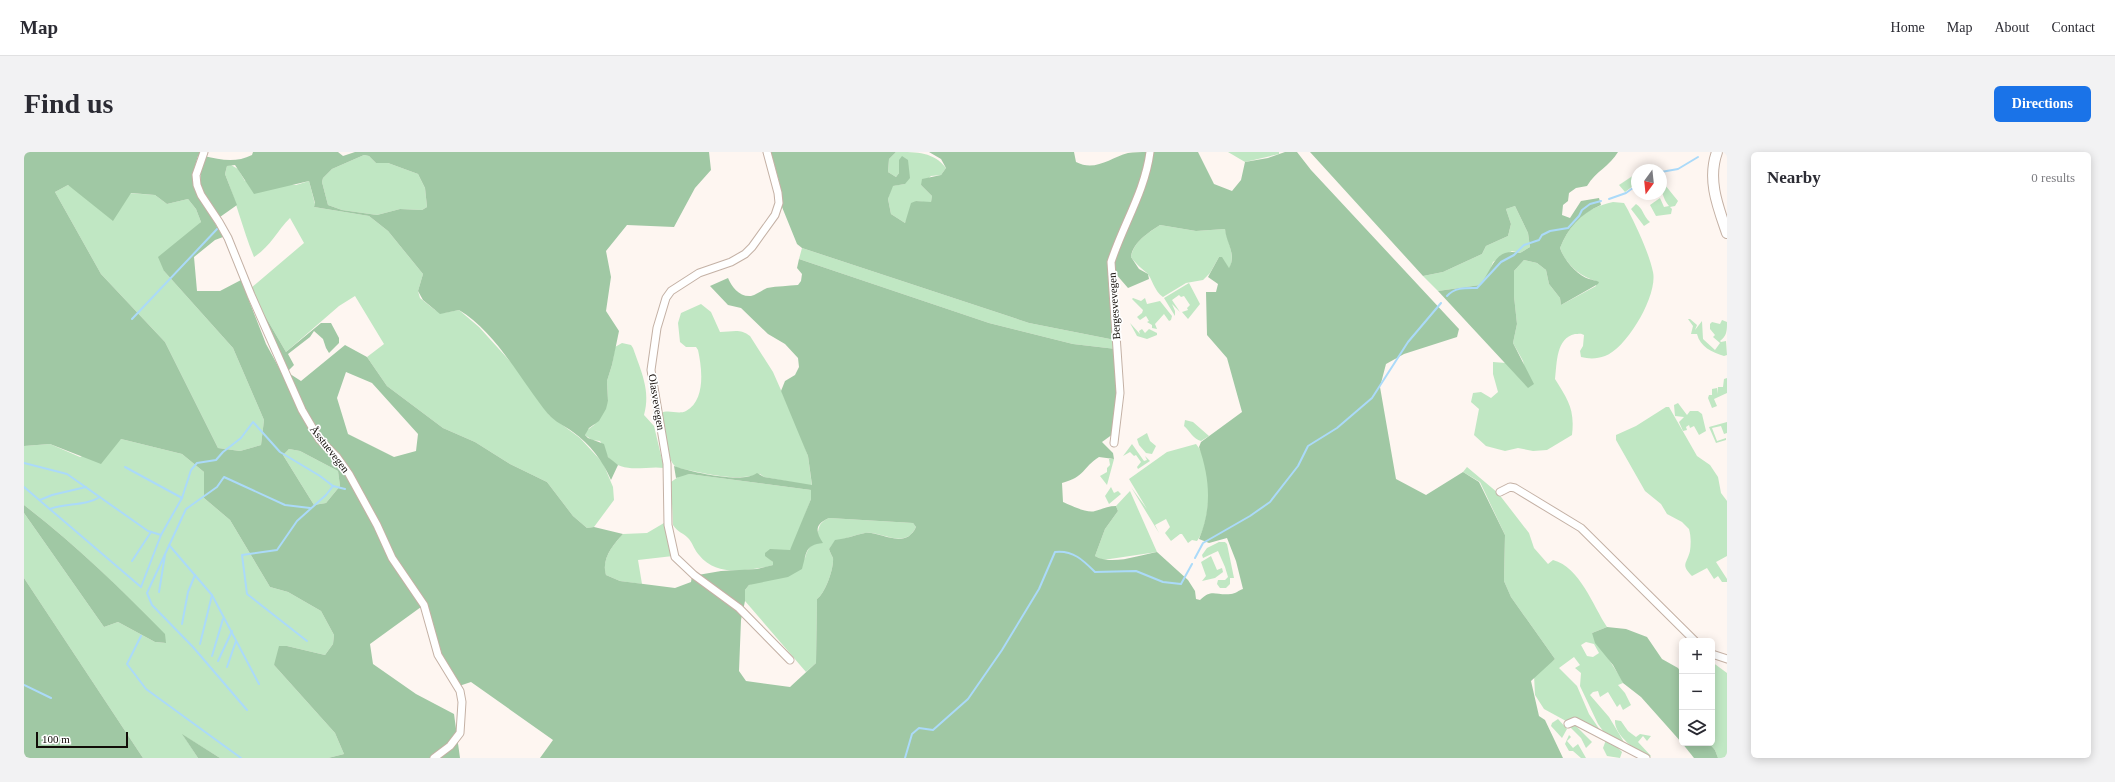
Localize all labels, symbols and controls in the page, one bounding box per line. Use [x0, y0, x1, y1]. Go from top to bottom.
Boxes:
text: Map [20, 17, 58, 38]
text: Home [1891, 20, 1925, 35]
text: Map [1947, 20, 1972, 35]
text: About [1994, 20, 2029, 35]
text: Contact [2051, 20, 2095, 35]
button: Directions [1994, 86, 2091, 122]
text: Find us [24, 88, 114, 119]
north arrow [1631, 164, 1667, 200]
text: Nearby [1767, 168, 1821, 187]
text: 0 results [2031, 170, 2075, 185]
street label: Bergesvevegen [1106, 272, 1122, 340]
street label: Olasvevegen [647, 373, 667, 431]
street label: Åsstuevegen [308, 423, 352, 475]
map controls [1679, 638, 1715, 746]
button: + [1679, 638, 1715, 674]
button: − [1679, 674, 1715, 710]
button: layers [1679, 710, 1715, 746]
scale bar [36, 730, 128, 749]
text: 100 m [42, 733, 70, 745]

